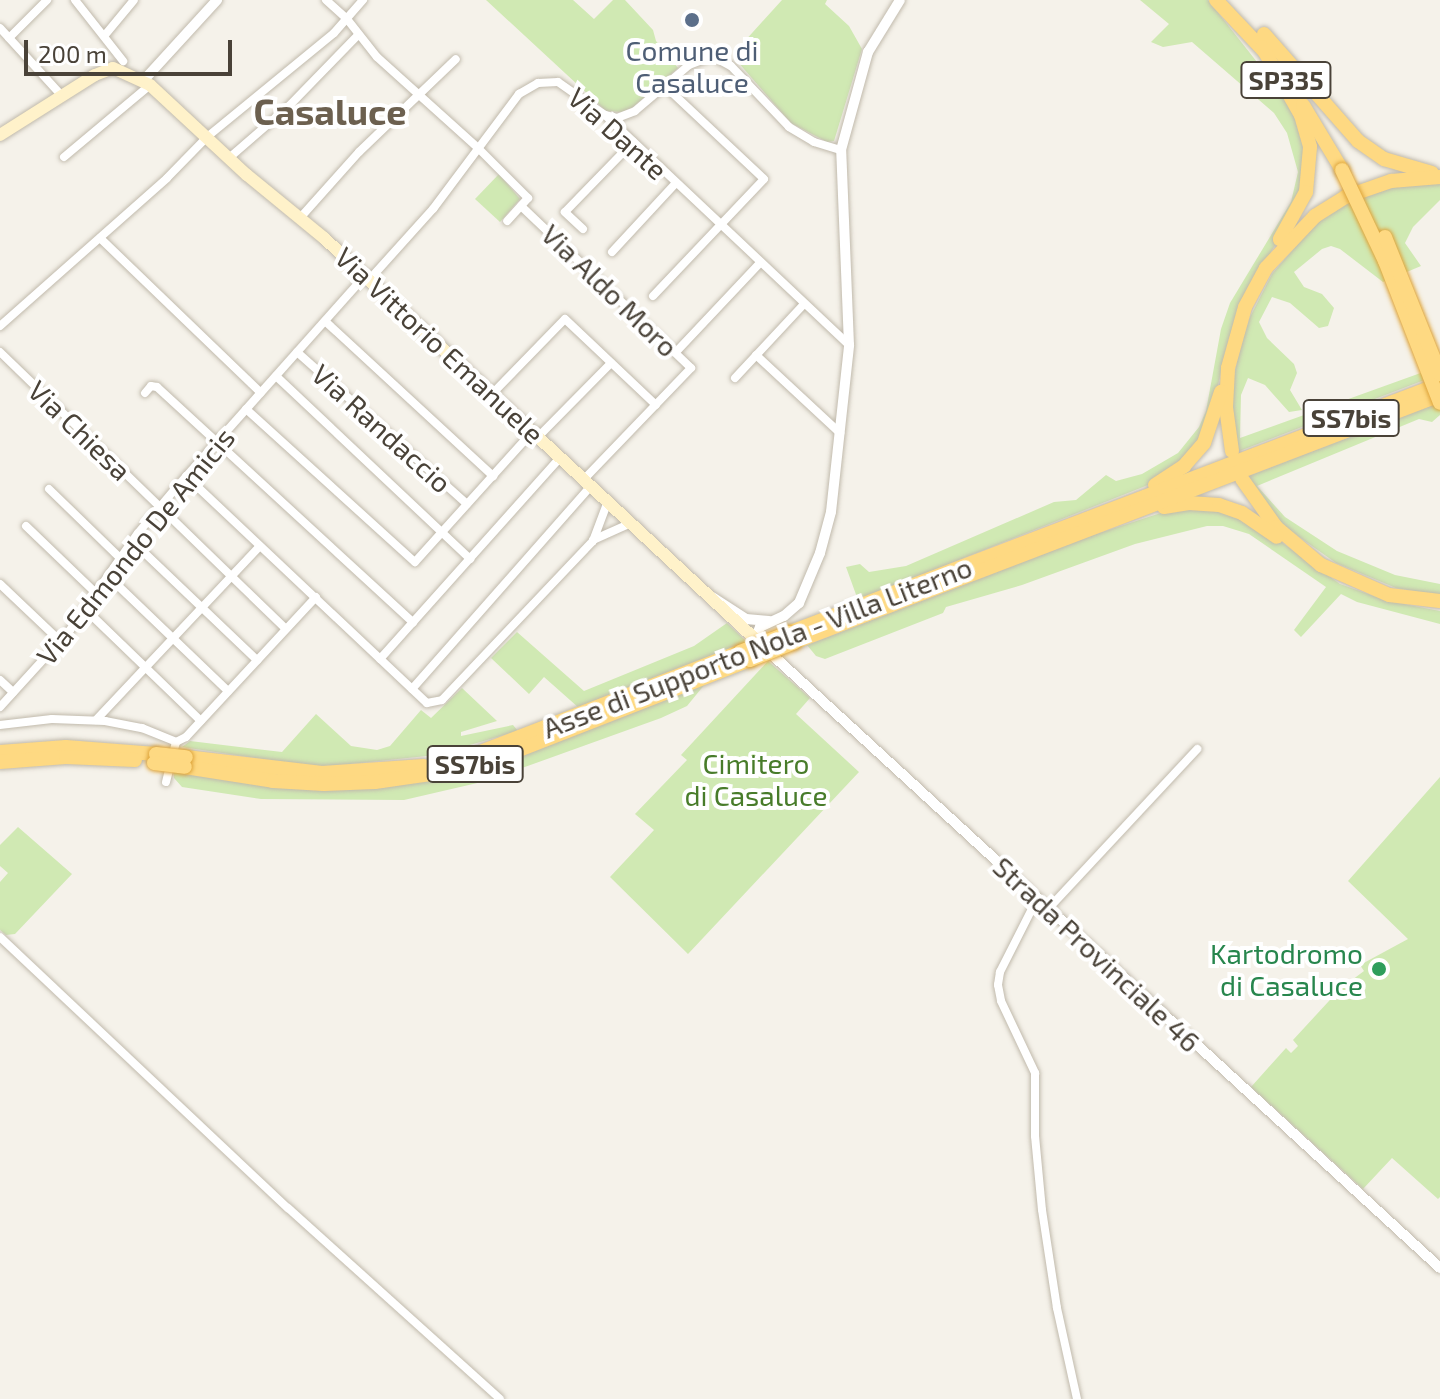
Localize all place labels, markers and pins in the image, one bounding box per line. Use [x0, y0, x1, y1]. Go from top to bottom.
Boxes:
marker: Comune di Casaluce [683, 11, 701, 29]
place label: Comune di Casaluce [626, 33, 758, 99]
place label: Kartodromo di Casaluce [1210, 936, 1363, 1002]
marker: Kartodromo di Casaluce [1370, 960, 1388, 978]

